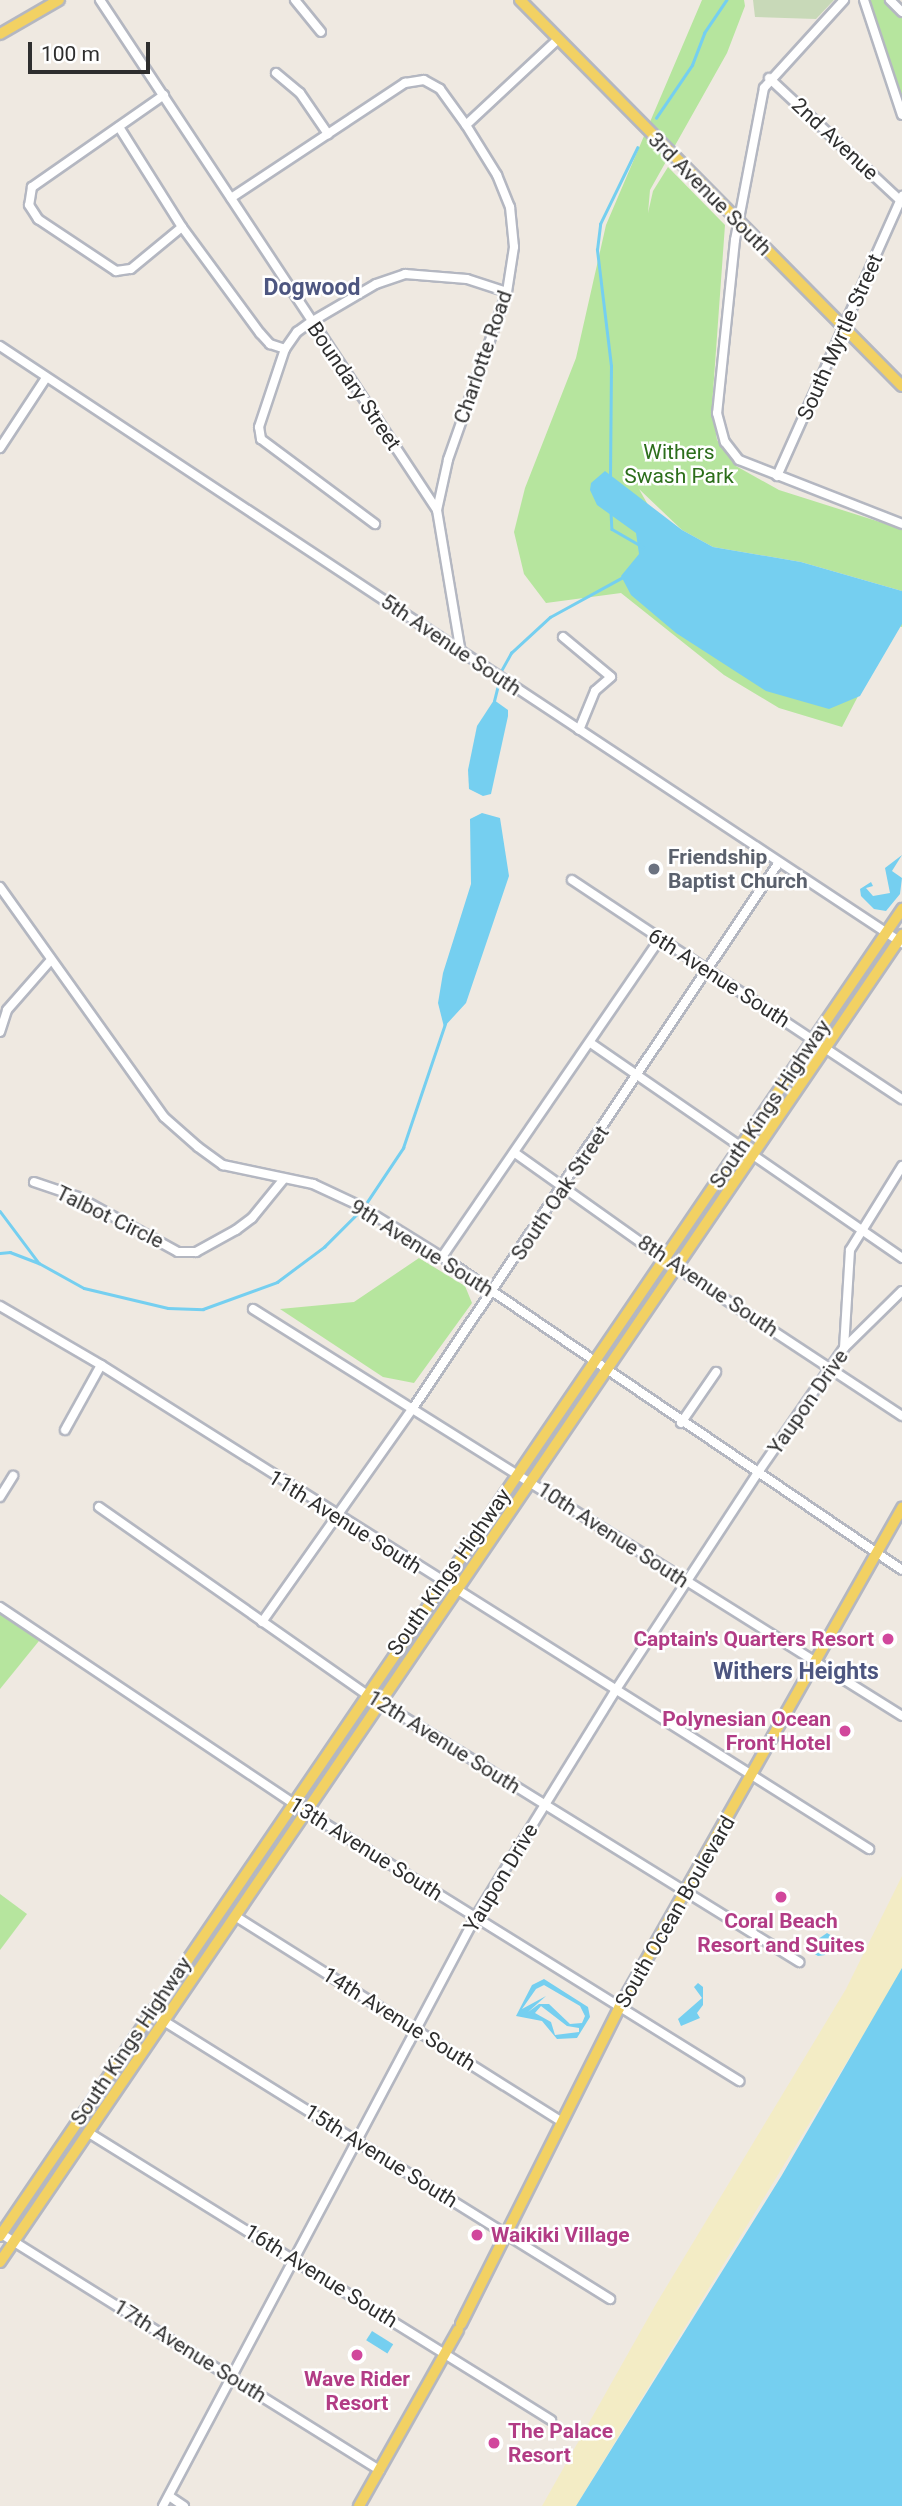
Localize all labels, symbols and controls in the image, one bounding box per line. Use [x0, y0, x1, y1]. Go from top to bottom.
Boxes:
scale bar [32, 28, 154, 72]
text: 100 m [41, 42, 100, 66]
street label: 2nd Avenue [787, 93, 883, 185]
street label: 3rd Avenue South [643, 127, 777, 261]
street label: South Myrtle Street [792, 250, 888, 424]
district label: Dogwood [264, 274, 360, 302]
street label: Charlotte Road [448, 287, 518, 427]
street label: Boundary Street [302, 317, 406, 455]
park label: Withers Swash Park [624, 439, 734, 489]
street label: 5th Avenue South [376, 589, 526, 701]
place label: Friendship Baptist Church [668, 844, 808, 894]
marker: Friendship Baptist Church [646, 861, 662, 877]
street label: 6th Avenue South [643, 923, 795, 1033]
street label: South Kings Highway [704, 1015, 836, 1193]
street label: South Oak Street [506, 1121, 614, 1265]
street label: Talbot Circle [52, 1180, 168, 1254]
street label: 9th Avenue South [346, 1194, 498, 1302]
street label: 8th Avenue South [633, 1230, 783, 1342]
street label: Yaupon Drive [763, 1345, 853, 1459]
street label: 11th Avenue South [264, 1465, 426, 1579]
street label: 10th Avenue South [533, 1477, 693, 1593]
street label: South Kings Highway [382, 1484, 516, 1660]
place label: Captain's Quarters Resort [633, 1626, 874, 1652]
marker: Captain's Quarters Resort [880, 1631, 896, 1647]
district label: Withers Heights [713, 1658, 879, 1686]
street label: 12th Avenue South [363, 1685, 525, 1799]
place label: Polynesian Ocean Front Hotel [662, 1706, 831, 1756]
marker: Polynesian Ocean Front Hotel [837, 1723, 853, 1739]
street label: 13th Avenue South [285, 1792, 447, 1906]
street label: South Ocean Boulevard [610, 1812, 740, 2012]
street label: Yaupon Drive [459, 1819, 543, 1937]
marker: Coral Beach Resort and Suites [773, 1889, 789, 1905]
place label: Coral Beach Resort and Suites [697, 1908, 865, 1958]
street label: South Kings Highway [65, 1952, 197, 2130]
street label: 14th Avenue South [318, 1962, 480, 2076]
street label: 15th Avenue South [300, 2099, 462, 2213]
street label: 16th Avenue South [240, 2219, 402, 2333]
place label: Waikiki Village [491, 2222, 630, 2248]
marker: Waikiki Village [469, 2227, 485, 2243]
street label: 17th Avenue South [109, 2294, 271, 2408]
marker: Wave Rider Resort [349, 2347, 365, 2363]
place label: Wave Rider Resort [304, 2366, 410, 2416]
place label: The Palace Resort [508, 2418, 613, 2468]
marker: The Palace Resort [486, 2435, 502, 2451]

